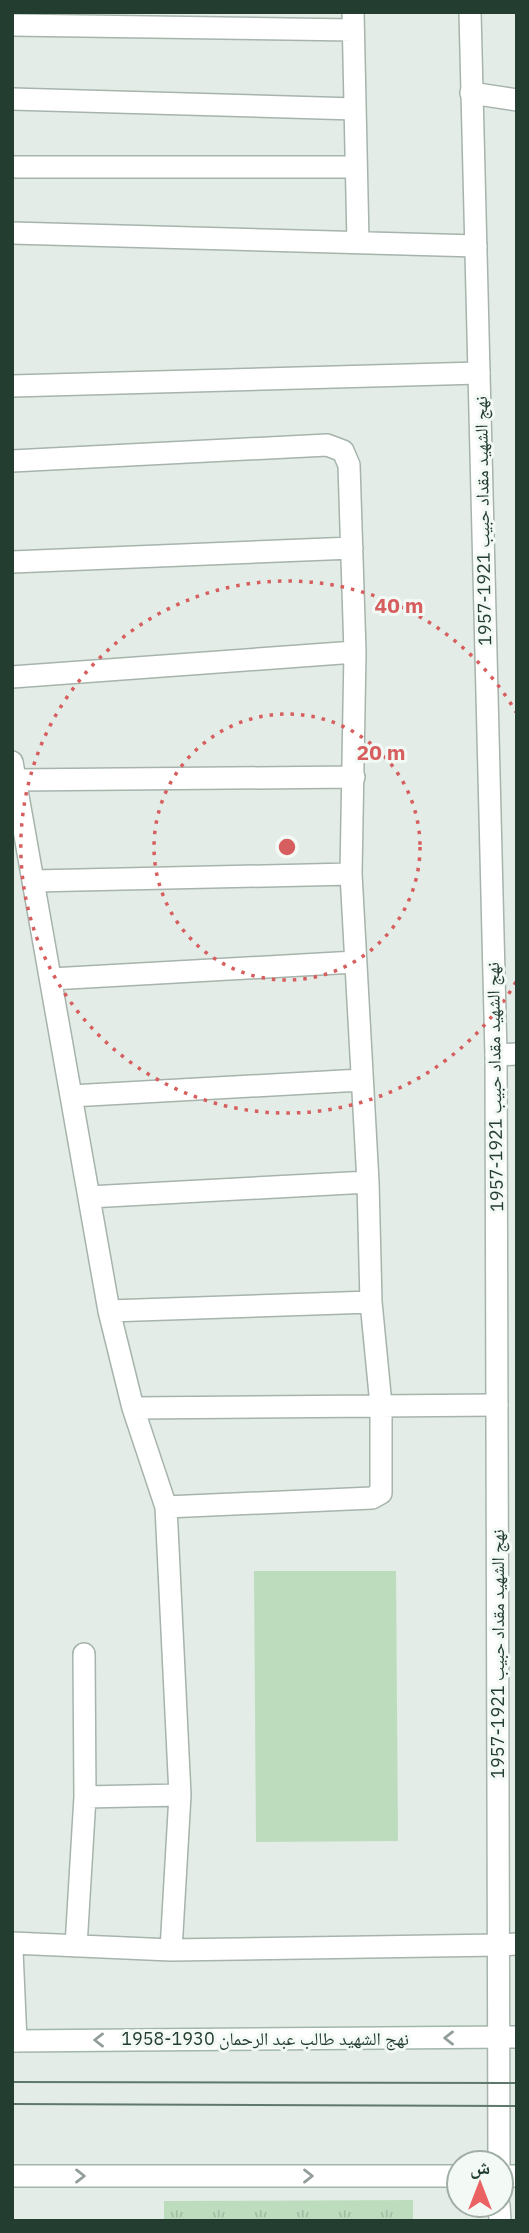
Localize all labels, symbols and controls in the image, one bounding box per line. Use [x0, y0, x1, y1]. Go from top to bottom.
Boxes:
street label: نهج الشهيد مقداد حبيب 1921-1957 [469, 396, 497, 646]
text: 40 m [375, 591, 423, 619]
text: 20 m [357, 738, 405, 766]
centre of rings [275, 835, 299, 859]
street label: نهج الشهيد مقداد حبيب 1921-1957 [481, 962, 509, 1212]
street label: نهج الشهيد مقداد حبيب 1921-1957 [486, 1529, 510, 1779]
street label: نهج الشهيد طالب عبد الرحمان 1930-1958 [121, 2027, 409, 2051]
one-way arrow [443, 2030, 453, 2046]
one-way arrow [93, 2032, 103, 2048]
north arrow [445, 2149, 515, 2219]
text: ش [470, 2155, 490, 2179]
one-way arrow [76, 2168, 86, 2184]
one-way arrow [303, 2168, 314, 2184]

